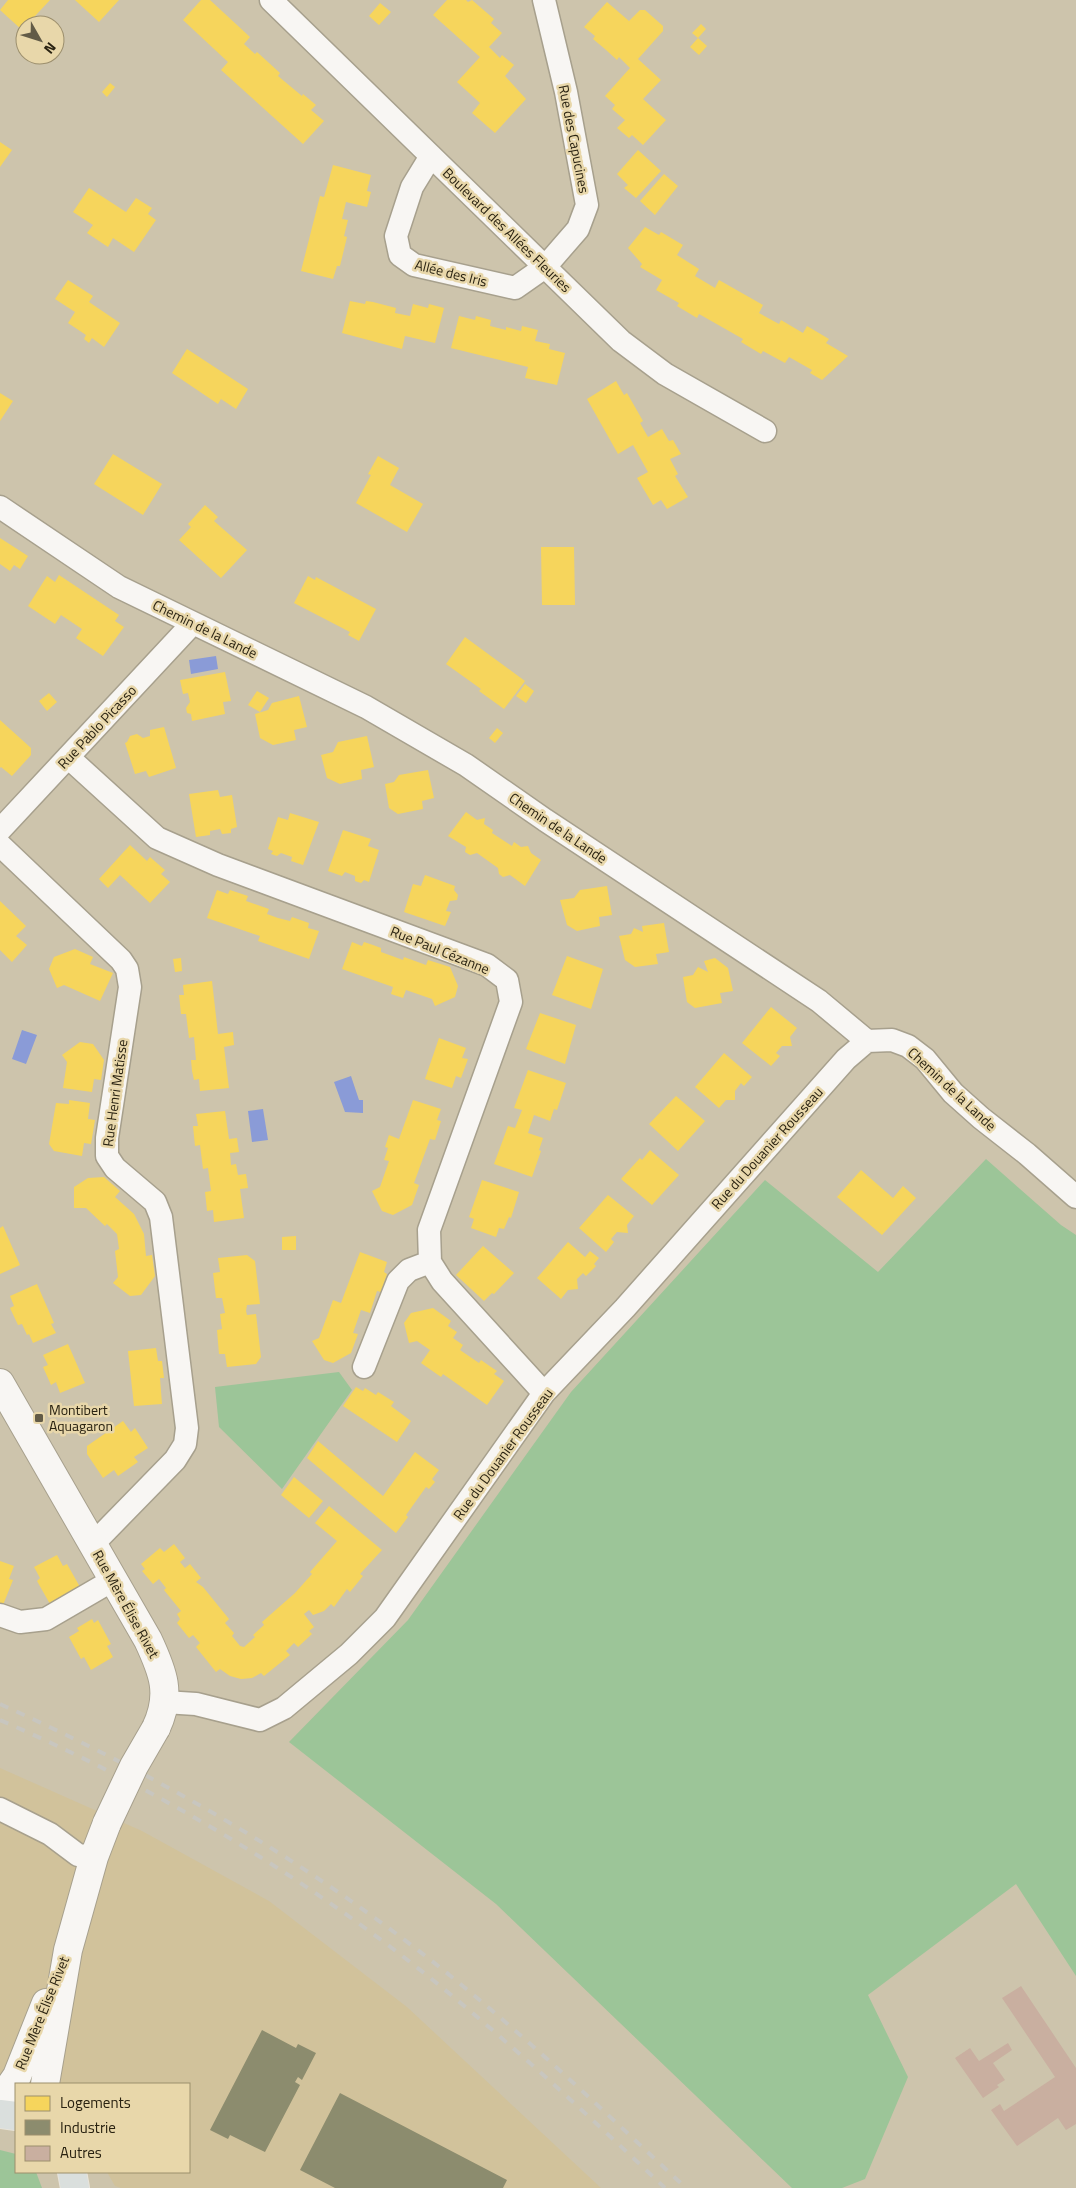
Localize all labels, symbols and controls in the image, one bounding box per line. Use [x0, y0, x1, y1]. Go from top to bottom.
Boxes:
north arrow [15, 15, 65, 65]
text: N [39, 38, 62, 59]
street label: Rue des Capucines [554, 83, 595, 195]
street label: Boulevard des Allées Fleuries [438, 162, 576, 297]
street label: Allée des Iris [413, 253, 490, 292]
street label: Chemin de la Lande [149, 594, 261, 663]
street label: Rue Pablo Picasso [52, 680, 141, 773]
street label: Chemin de la Lande [505, 787, 611, 868]
street label: Rue Paul Cézanne [387, 920, 493, 979]
street label: Rue Henri Matisse [97, 1038, 132, 1148]
street label: Chemin de la Lande [903, 1042, 1001, 1135]
street label: Rue du Douanier Rousseau [706, 1082, 827, 1214]
street label: Rue du Douanier Rousseau [448, 1383, 558, 1524]
place label: Montibert Aquagaron [49, 1399, 113, 1436]
marker: Montibert Aquagaron [33, 1412, 45, 1424]
street label: Rue Mère Élise Rivet [88, 1546, 165, 1662]
street label: Rue Mère Élise Rivet [9, 1953, 74, 2073]
legend [15, 2083, 190, 2173]
text: Logements [60, 2091, 131, 2114]
text: Industrie [60, 2116, 116, 2139]
text: Autres [60, 2141, 102, 2164]

